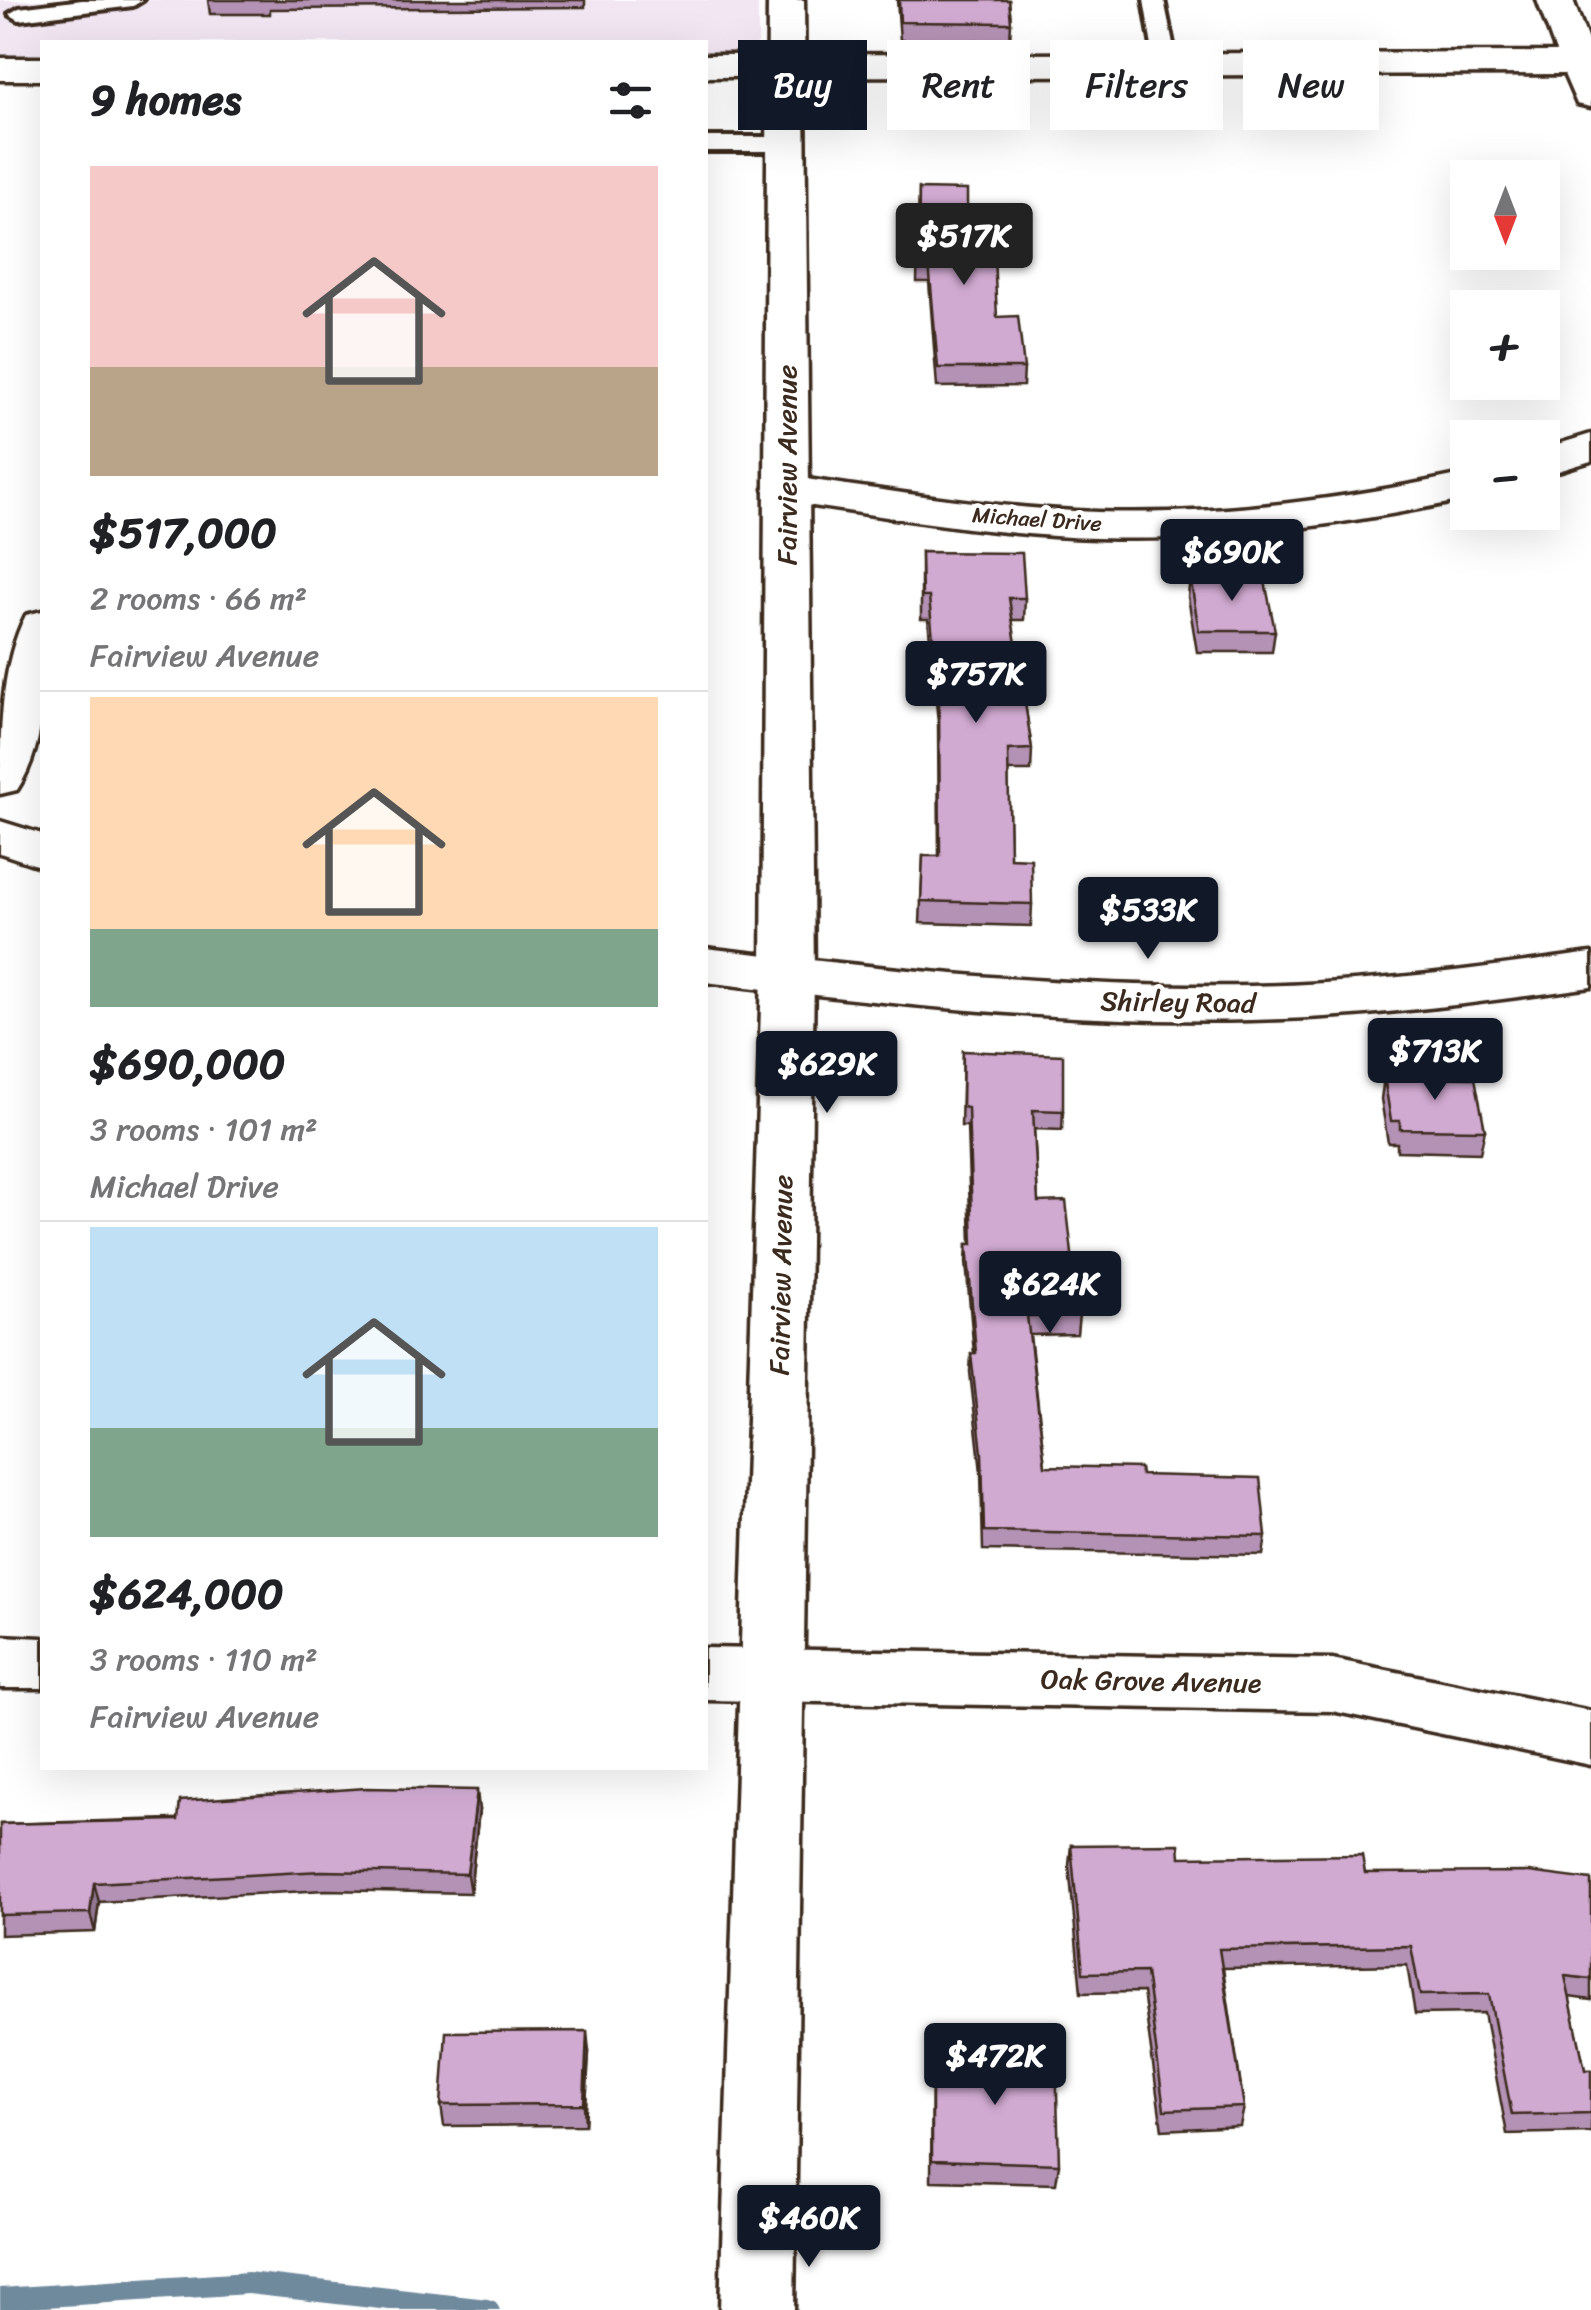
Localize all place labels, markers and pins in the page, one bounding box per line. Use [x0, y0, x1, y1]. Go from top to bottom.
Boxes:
pin: $517K [894, 203, 1034, 288]
pin: $690K [1162, 519, 1302, 604]
pin: $757K [906, 641, 1046, 726]
pin: $533K [1078, 877, 1218, 962]
pin: $713K [1365, 1018, 1505, 1103]
pin: $629K [757, 1031, 897, 1116]
pin: $624K [980, 1251, 1120, 1336]
pin: $472K [925, 2023, 1065, 2108]
pin: $460K [739, 2185, 879, 2270]

